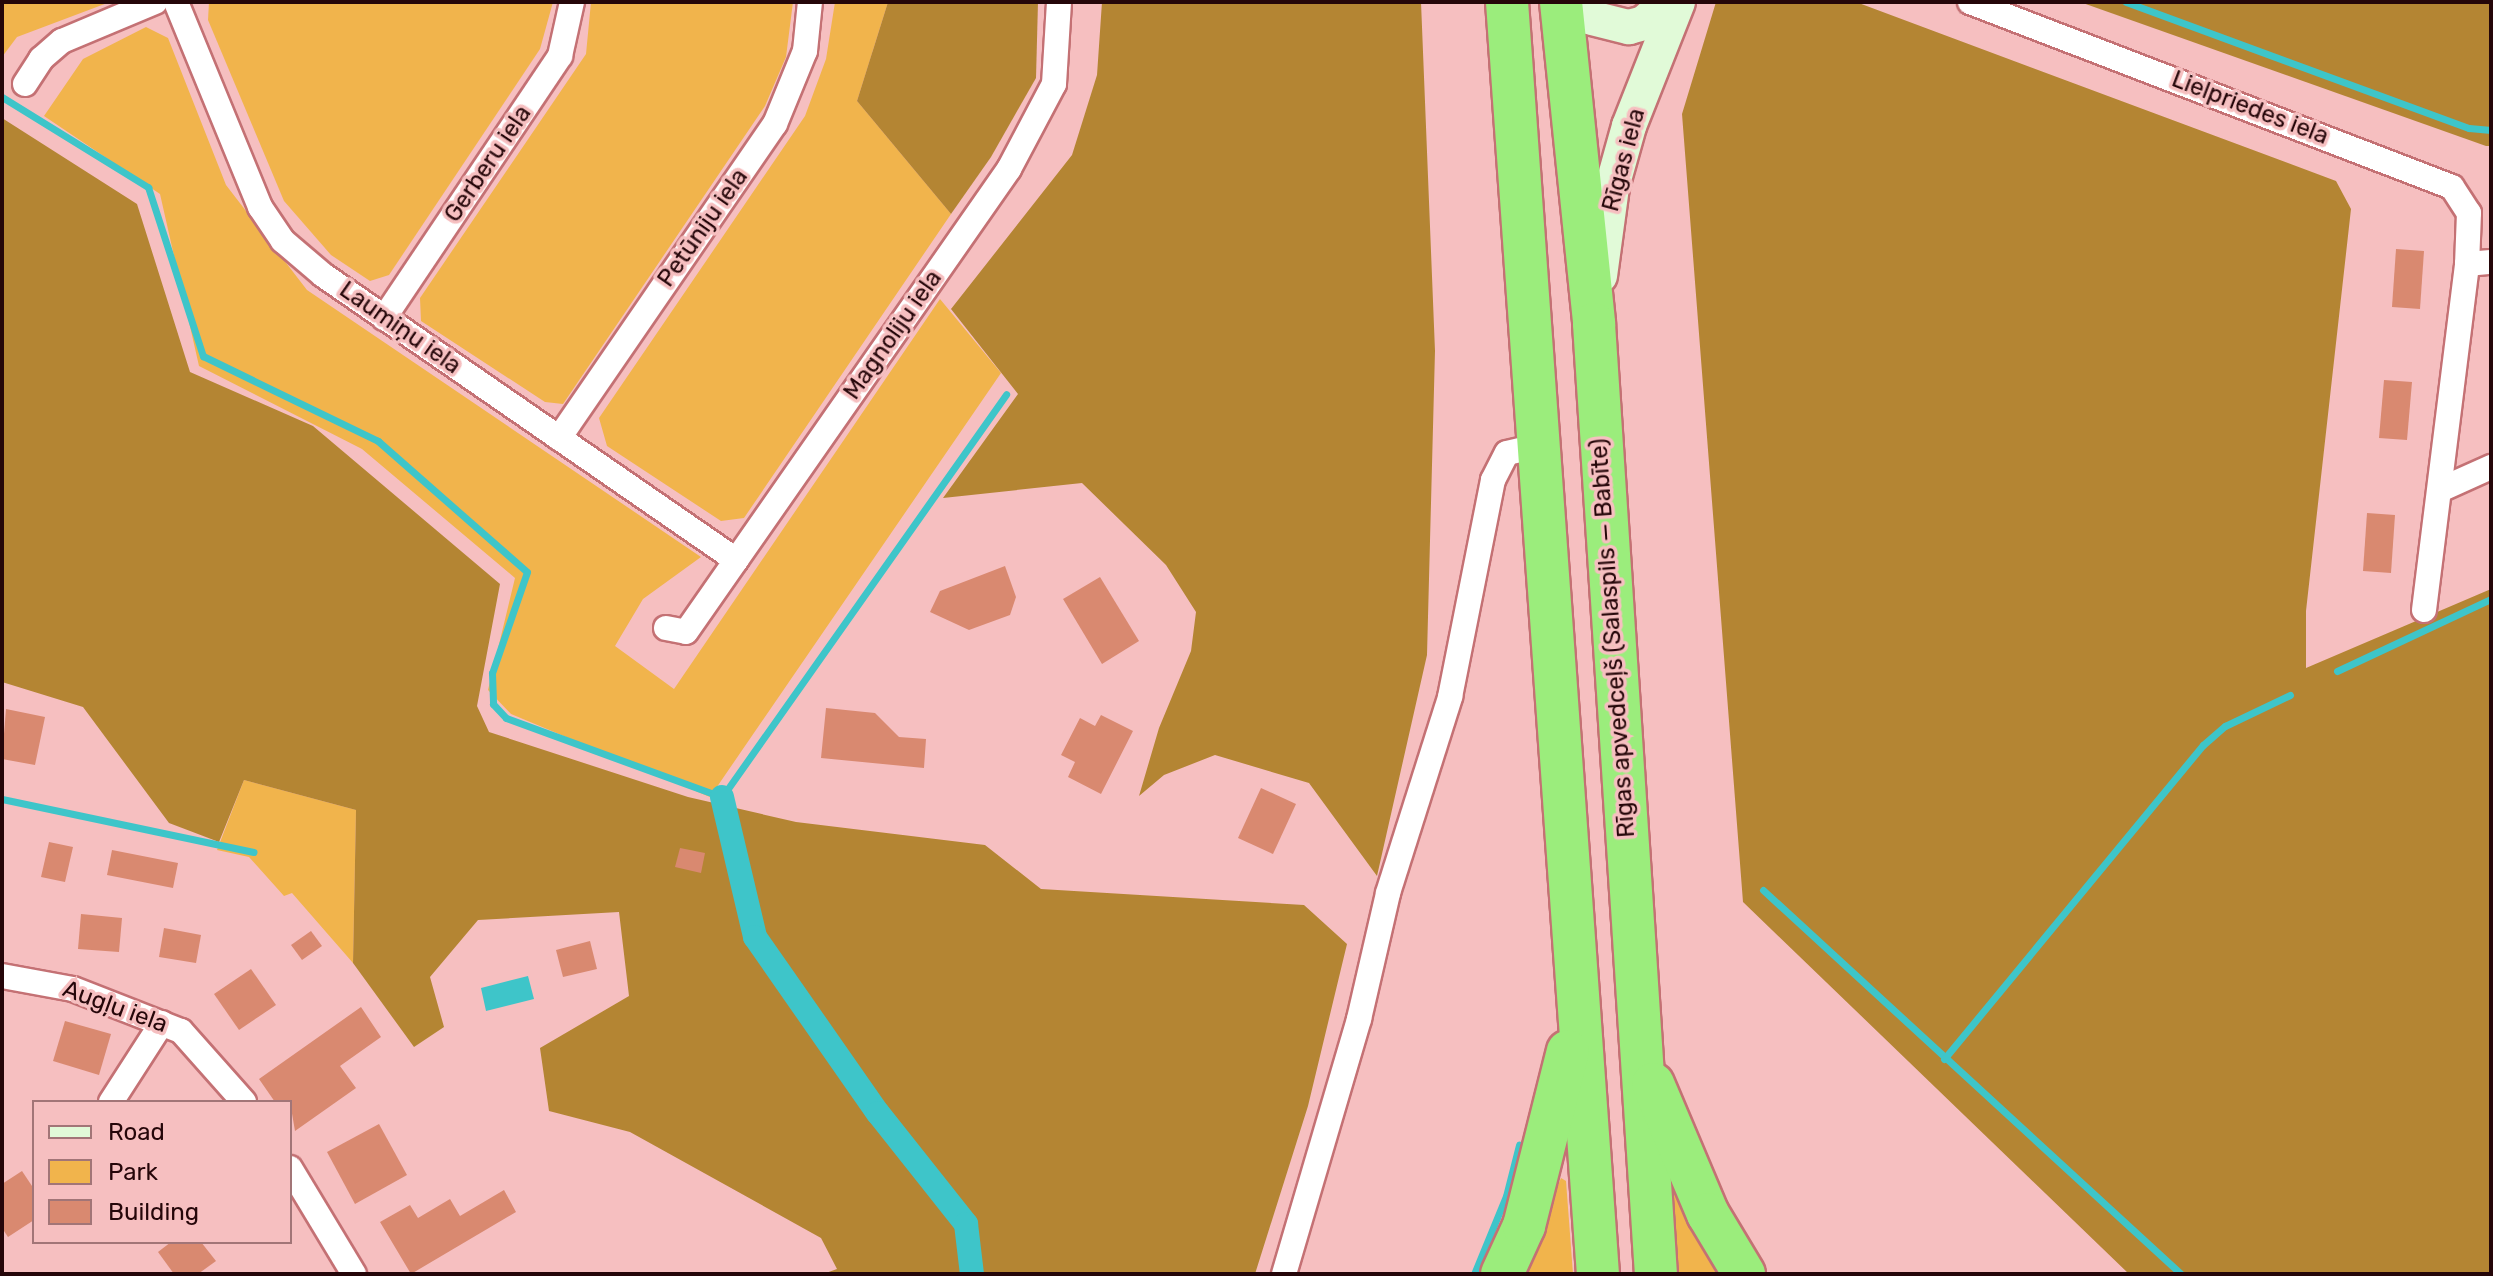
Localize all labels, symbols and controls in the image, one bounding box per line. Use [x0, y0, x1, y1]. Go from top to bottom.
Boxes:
street label: Lielpriedes iela [2168, 65, 2332, 151]
street label: Gerberu iela [438, 100, 538, 228]
street label: Rīgas iela [1596, 105, 1652, 215]
street label: Petūniju iela [652, 163, 754, 293]
street label: Magnoliju iela [838, 265, 948, 405]
street label: Laumiņu iela [334, 276, 466, 380]
street label: Rīgas apvedceļš (Salaspils — Babīte) [1585, 437, 1641, 839]
street label: Augļu iela [59, 975, 171, 1039]
legend [32, 1100, 292, 1244]
text: Road [108, 1118, 165, 1146]
text: Park [108, 1158, 158, 1186]
text: Building [108, 1198, 199, 1226]

